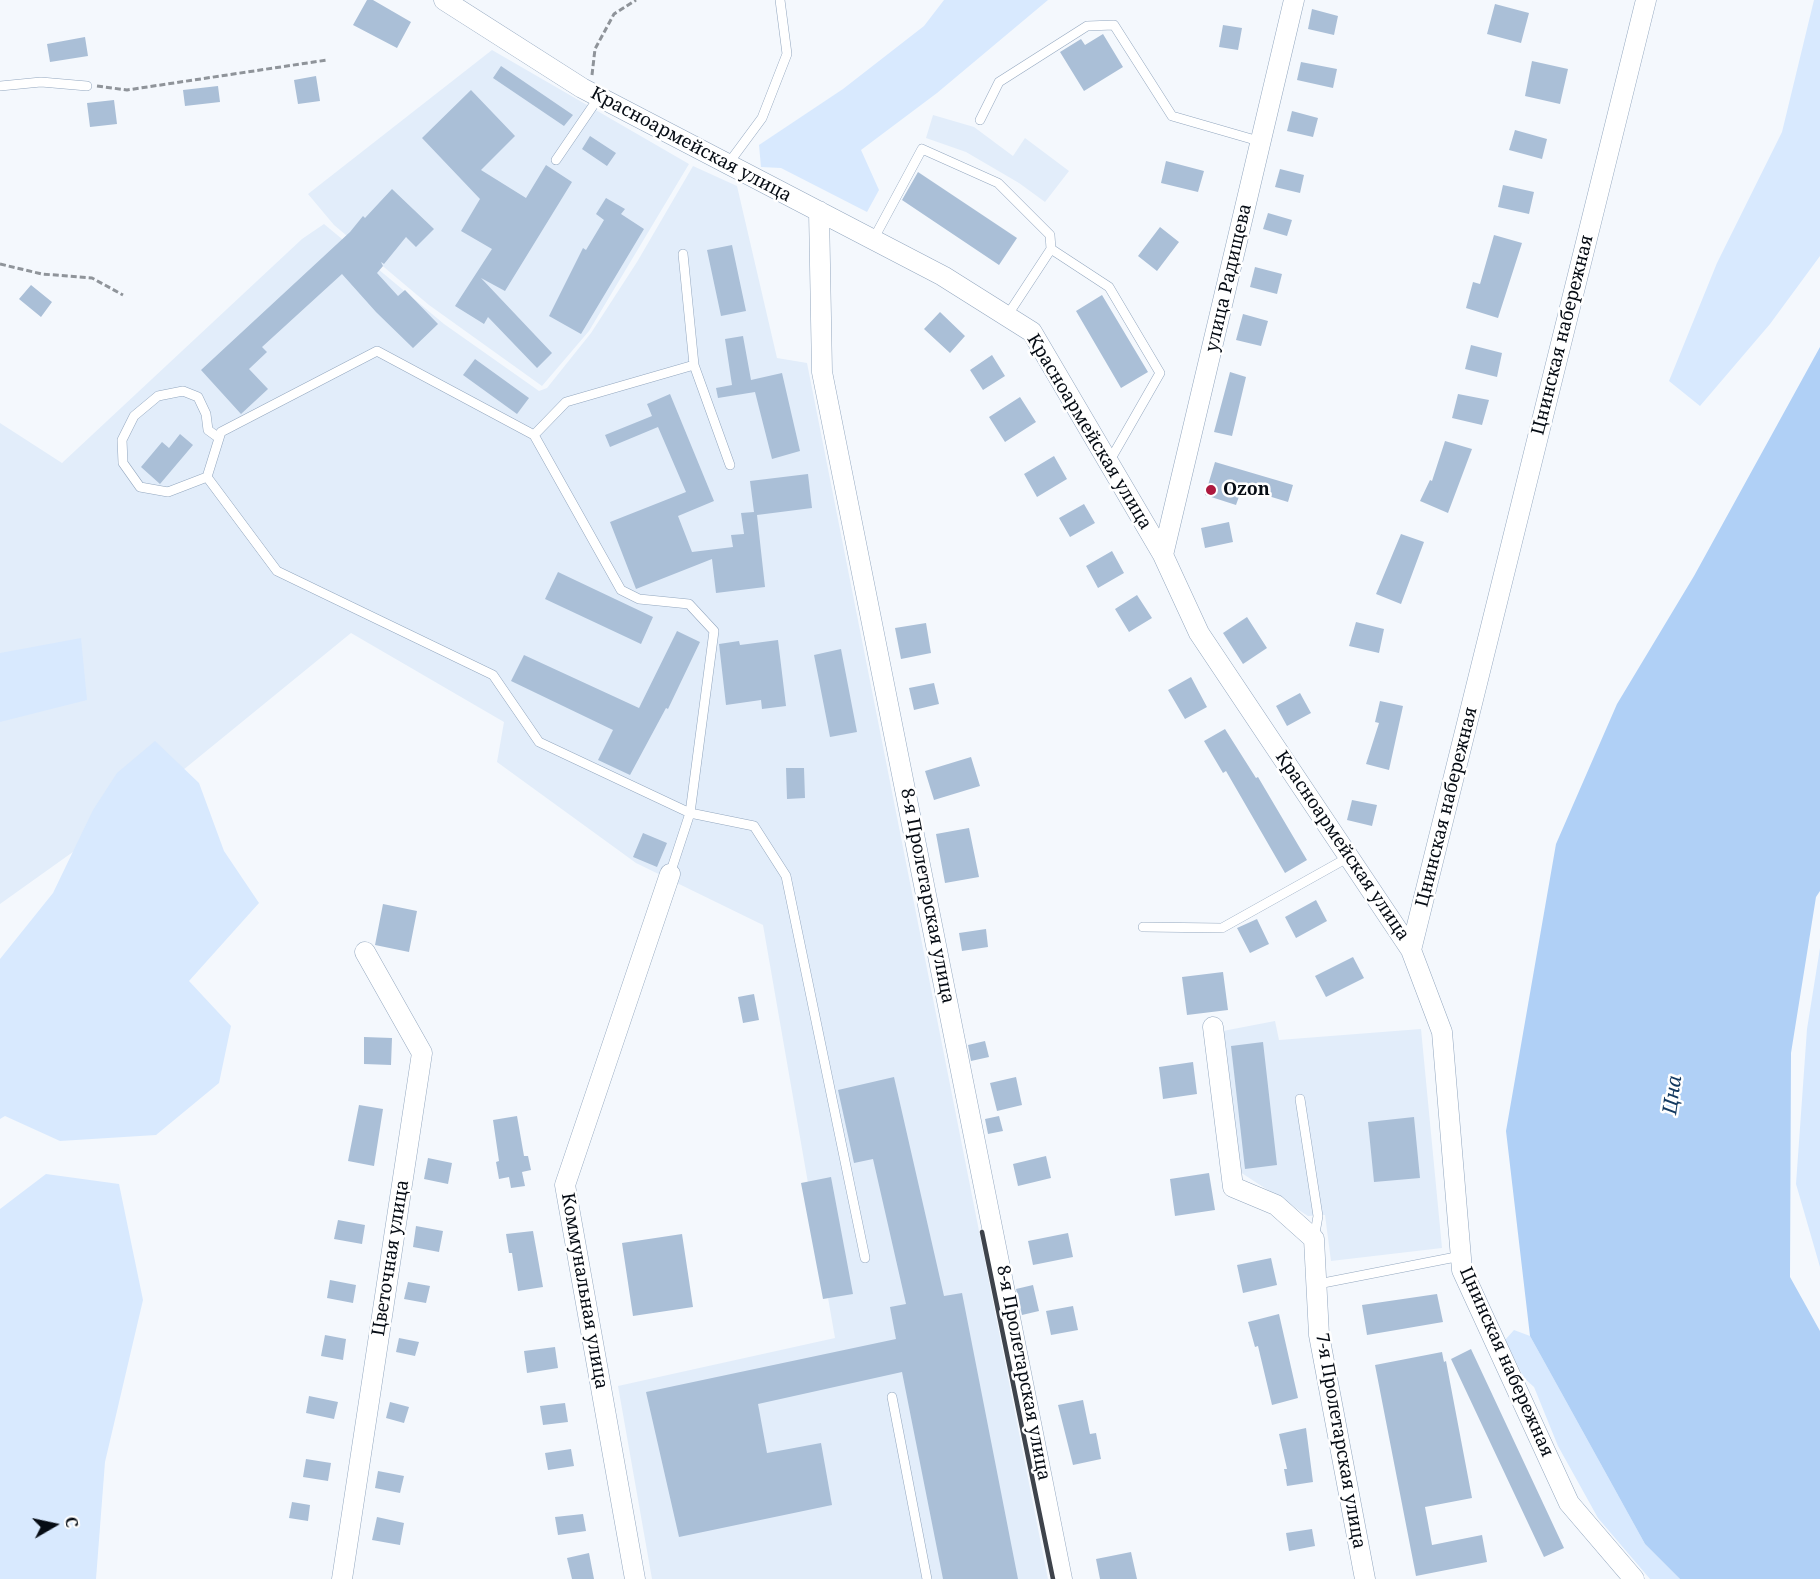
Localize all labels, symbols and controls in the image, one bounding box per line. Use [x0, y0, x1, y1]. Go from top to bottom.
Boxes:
street label: Красноармейская улица [587, 83, 795, 207]
street label: улица Радищева [1201, 202, 1257, 354]
street label: Цнинская набережная [1528, 233, 1598, 437]
street label: Красноармейская улица [1022, 330, 1156, 534]
place label: Ozon [1223, 479, 1270, 501]
marker: Ozon [1204, 483, 1218, 497]
street label: Цнинская набережная [1412, 705, 1482, 909]
street label: Красноармейская улица [1270, 747, 1414, 945]
street label: 8-я Пролетарская улица [896, 787, 958, 1005]
water label: Цна [1658, 1074, 1688, 1116]
street label: Цветочная улица [368, 1178, 414, 1338]
street label: Коммунальная улица [556, 1191, 612, 1391]
street label: 8-я Пролетарская улица [992, 1264, 1054, 1482]
street label: Цнинская набережная [1454, 1264, 1558, 1460]
street label: 7-я Пролетарская улица [1310, 1331, 1370, 1551]
north arrow [24, 1495, 84, 1555]
text: С [60, 1515, 83, 1529]

